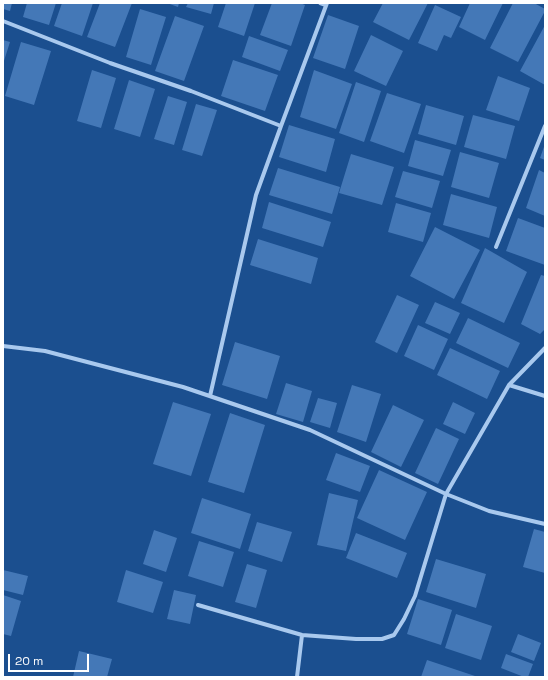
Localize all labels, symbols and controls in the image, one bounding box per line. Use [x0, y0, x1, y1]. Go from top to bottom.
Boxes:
scale bar [10, 646, 91, 672]
text: 20 m [15, 653, 43, 669]

